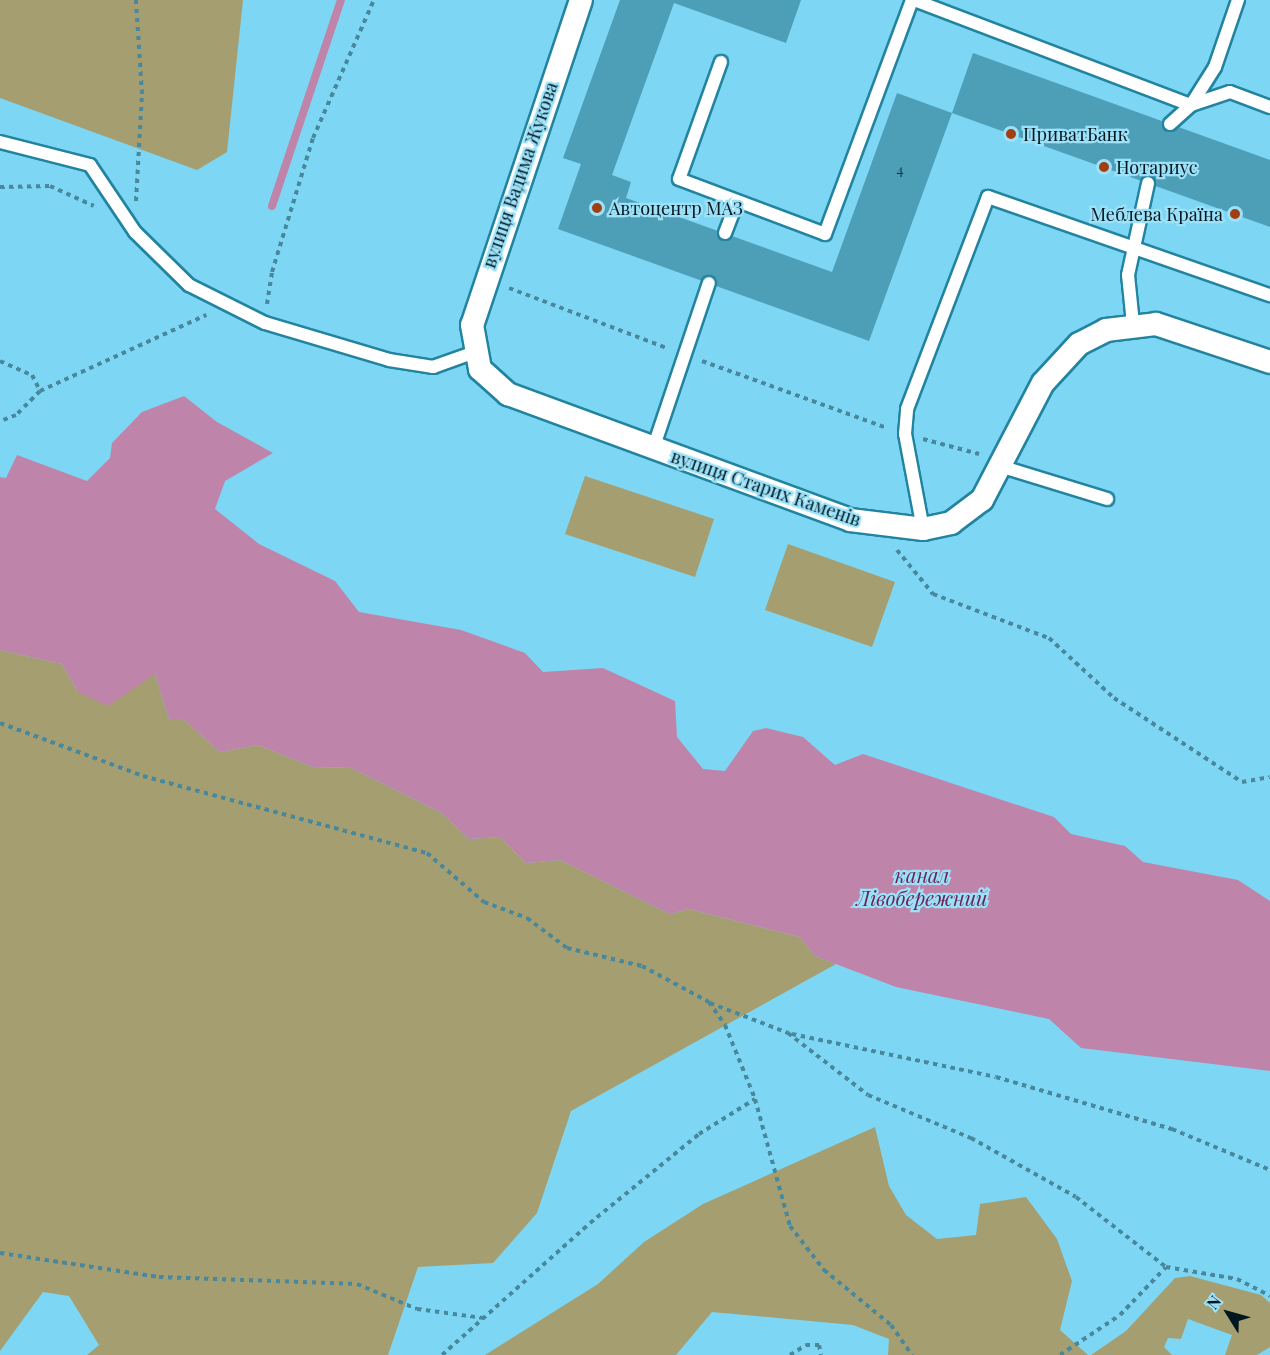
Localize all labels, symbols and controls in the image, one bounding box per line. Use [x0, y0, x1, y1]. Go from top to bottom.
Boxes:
street label: вулиця Вадима Жукова [478, 79, 562, 271]
place label: ПриватБанк [1023, 123, 1128, 145]
marker: ПриватБанк [1004, 127, 1018, 141]
place label: Нотариус [1116, 156, 1197, 178]
marker: Нотариус [1097, 160, 1111, 174]
house number: 4 [896, 161, 904, 179]
place label: Автоцентр МАЗ [609, 197, 743, 219]
marker: Автоцентр МАЗ [590, 201, 604, 215]
place label: Меблева Країна [1090, 203, 1223, 225]
marker: Меблева Країна [1228, 207, 1242, 221]
street label: вулиця Старих Каменів [668, 445, 864, 531]
water label: канал Лівобережний [857, 862, 987, 909]
north arrow [1198, 1283, 1258, 1343]
text: N [1201, 1291, 1225, 1313]

